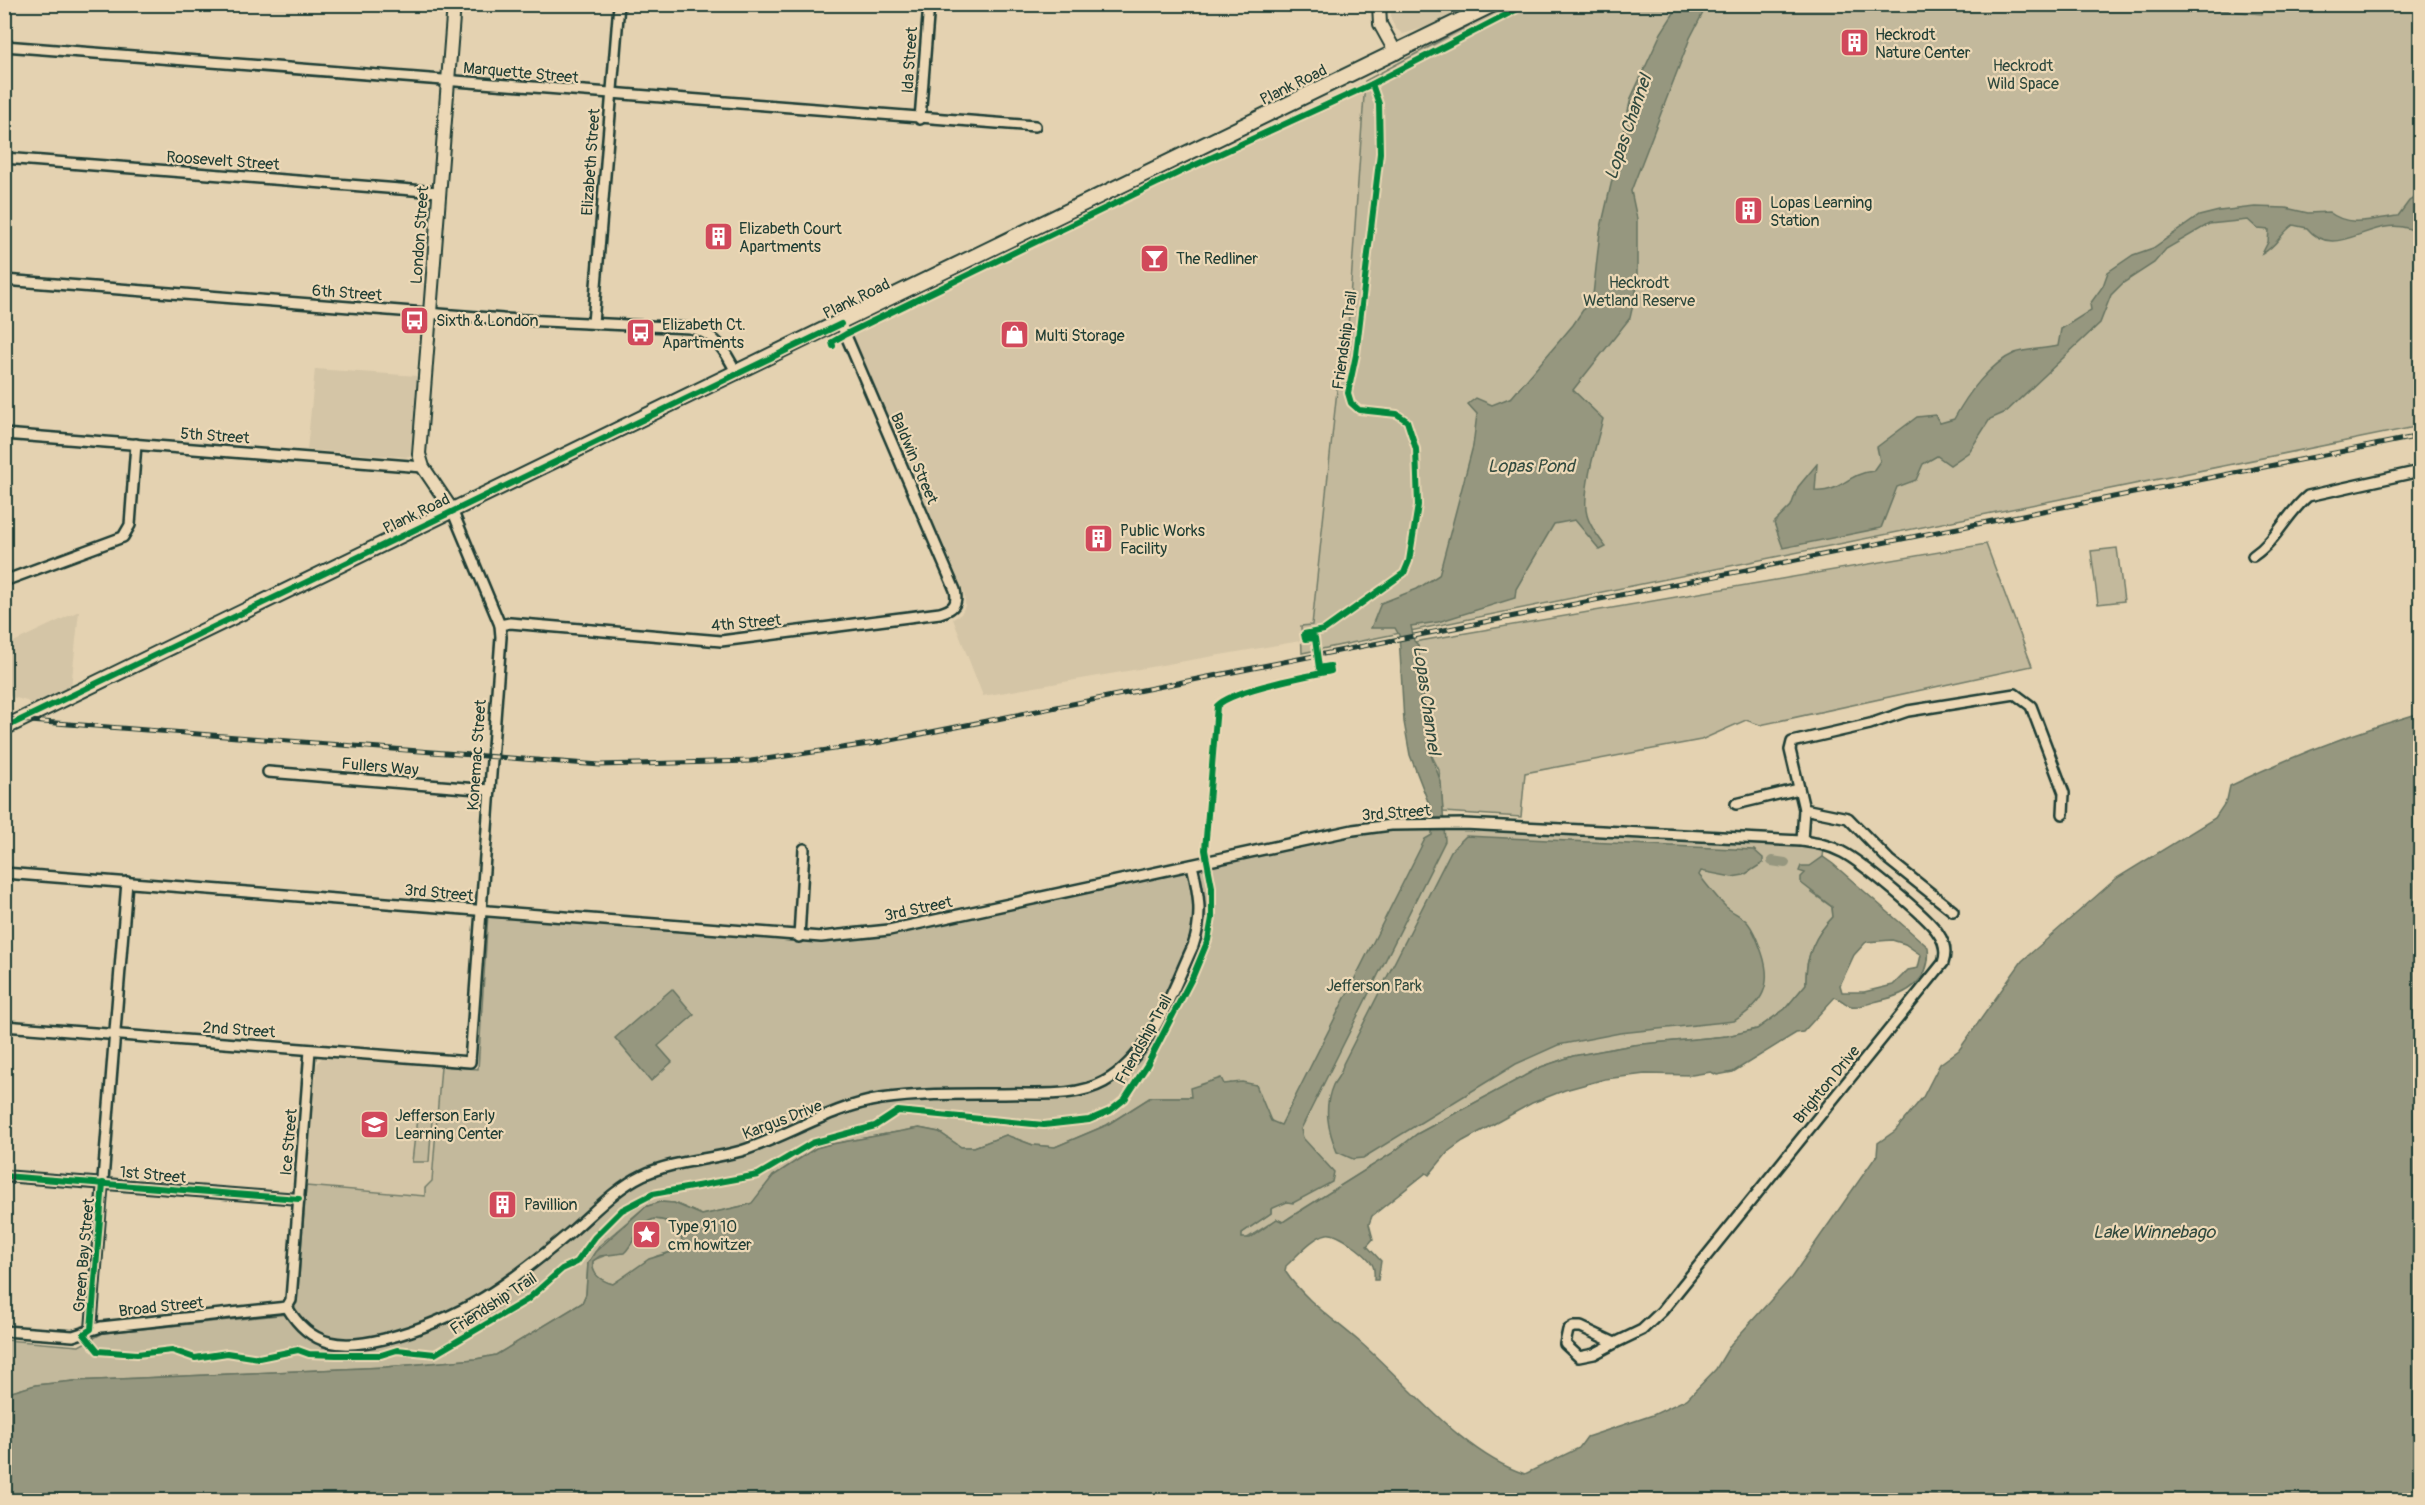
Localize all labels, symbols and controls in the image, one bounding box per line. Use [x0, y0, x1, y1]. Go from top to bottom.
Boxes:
place label: Heckrodt Nature Center [1875, 25, 1971, 63]
street label: Ida Street [898, 26, 922, 94]
building icon: Heckrodt Nature Center [1838, 27, 1870, 59]
park label: Heckrodt Wild Space [1987, 56, 2059, 94]
street label: Marquette Street [462, 58, 580, 88]
street label: Plank Road [1257, 60, 1330, 110]
water label: Lopas Channel [1600, 70, 1658, 183]
street label: Elizabeth Street [577, 107, 605, 216]
street label: Roosevelt Street [166, 147, 281, 175]
street label: London Street [407, 185, 433, 285]
place label: Lopas Learning Station [1770, 193, 1872, 231]
building icon: Lopas Learning Station [1733, 195, 1765, 227]
place label: Elizabeth Court Apartments [739, 219, 842, 257]
building icon: Elizabeth Court Apartments [702, 221, 734, 253]
bar icon: The Redliner [1139, 242, 1171, 274]
place label: The Redliner [1176, 249, 1258, 269]
park label: Heckrodt Wetland Reserve [1583, 273, 1695, 311]
street label: Plank Road [820, 274, 893, 324]
street label: 6th Street [311, 281, 383, 305]
street label: Friendship Trail [1328, 289, 1362, 391]
bus stop icon: Sixth & London [399, 304, 431, 336]
place label: Sixth & London [436, 311, 539, 331]
place label: Elizabeth Ct. Apartments [662, 315, 746, 353]
bus stop icon: Elizabeth Ct. Apartments [625, 317, 657, 349]
shop icon: Multi Storage [998, 319, 1030, 351]
place label: Multi Storage [1035, 326, 1125, 346]
street label: Baldwin Street [886, 410, 943, 508]
street label: 5th Street [180, 424, 251, 448]
water label: Lopas Pond [1487, 455, 1577, 478]
street label: Plank Road [380, 489, 453, 539]
place label: Public Works Facility [1120, 521, 1205, 559]
building icon: Public Works Facility [1083, 523, 1115, 555]
street label: 4th Street [710, 610, 782, 636]
water label: Lopas Channel [1407, 644, 1446, 758]
street label: Konemac Street [463, 698, 491, 811]
street label: Fullers Way [340, 754, 420, 780]
street label: 3rd Street [1361, 801, 1432, 825]
street label: 3rd Street [404, 880, 475, 906]
street label: 3rd Street [882, 892, 955, 926]
park label: Jefferson Park [1326, 976, 1422, 996]
street label: Friendship Trail [1111, 991, 1177, 1088]
street label: 2nd Street [202, 1017, 276, 1043]
street label: Brighton Drive [1789, 1041, 1864, 1128]
street label: Kargus Drive [740, 1096, 825, 1144]
place label: Jefferson Early Learning Center [395, 1106, 504, 1144]
street label: Ice Street [276, 1107, 302, 1176]
school or university icon: Jefferson Early Learning Center [358, 1108, 390, 1140]
street label: 1st Street [119, 1162, 188, 1188]
building icon: Pavillion [487, 1188, 519, 1220]
place label: Pavillion [524, 1195, 578, 1215]
street label: Green Bay Street [69, 1197, 99, 1313]
place label: Type 91 10 cm howitzer [668, 1217, 752, 1255]
place icon: Type 91 10 cm howitzer [631, 1219, 663, 1251]
water label: Lake Winnebago [2093, 1221, 2217, 1244]
street label: Friendship Trail [446, 1268, 541, 1339]
street label: Broad Street [118, 1293, 205, 1321]

